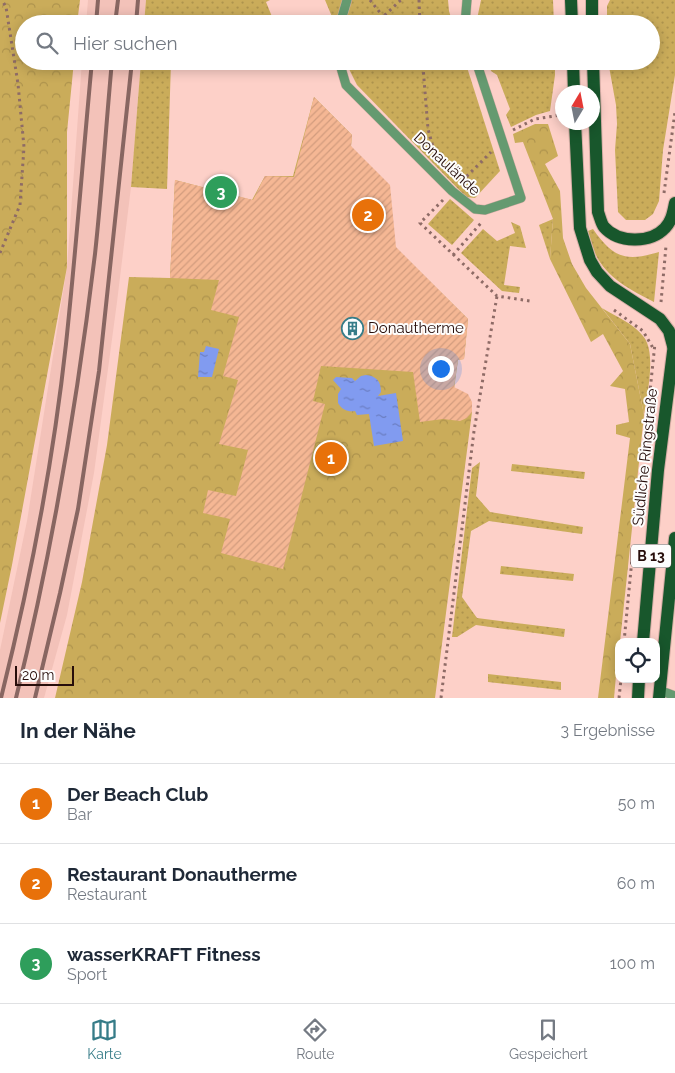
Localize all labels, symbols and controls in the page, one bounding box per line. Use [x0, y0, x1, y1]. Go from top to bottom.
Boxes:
search box [15, 15, 660, 70]
icon: search [33, 29, 61, 57]
text: Hier suchen [73, 32, 178, 54]
north arrow [555, 85, 600, 130]
street label: Donaulände [410, 129, 484, 200]
pin: 3 [205, 173, 237, 211]
pin: 2 [352, 196, 384, 234]
building icon: Donautherme [340, 316, 364, 340]
place label: Donautherme [368, 319, 464, 337]
your location [428, 356, 454, 382]
street label: Südliche Ringstraße [629, 387, 661, 527]
pin: 1 [315, 439, 347, 477]
road number: B 13 [631, 544, 671, 568]
map controls [615, 638, 660, 683]
button: locate [615, 638, 660, 683]
scale bar [15, 663, 74, 686]
text: 20 m [22, 667, 54, 683]
text: In der Nähe [20, 718, 136, 743]
text: 3 Ergebnisse [561, 721, 655, 740]
text: Der Beach Club [67, 783, 208, 805]
text: 1 [32, 794, 40, 813]
text: 50 m [618, 794, 655, 813]
text: Bar [67, 805, 92, 824]
text: Restaurant Donautherme [67, 863, 297, 885]
text: 2 [31, 874, 41, 893]
text: 60 m [617, 874, 655, 893]
text: Restaurant [67, 885, 147, 904]
text: wasserKRAFT Fitness [67, 943, 261, 965]
text: 3 [32, 954, 40, 973]
text: 100 m [610, 954, 655, 973]
text: Sport [67, 965, 107, 984]
tab: Karte [87, 1016, 122, 1062]
tab: Route [296, 1016, 335, 1062]
tab: Gespeichert [509, 1016, 588, 1062]

